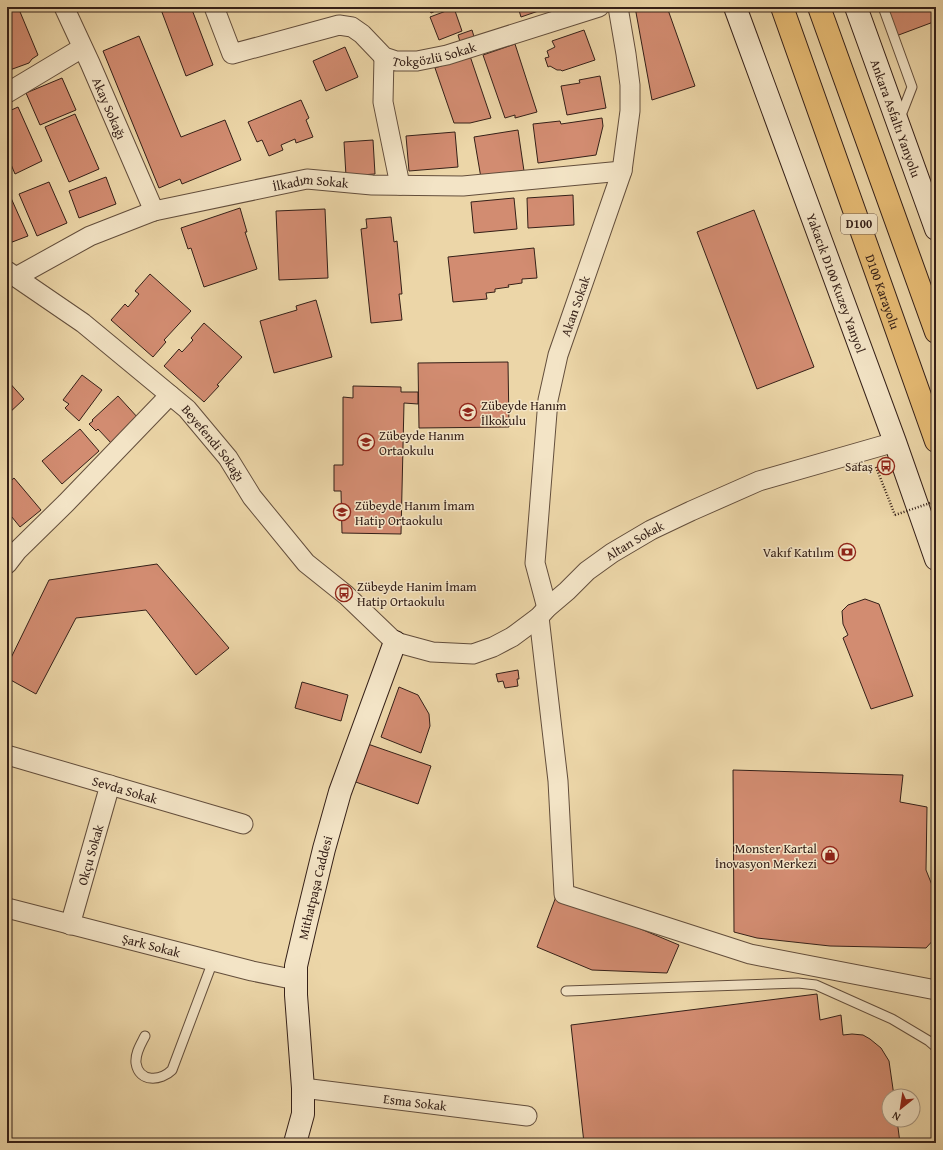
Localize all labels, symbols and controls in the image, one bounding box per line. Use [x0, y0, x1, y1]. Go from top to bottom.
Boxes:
street label: Tokgözlü Sokak [390, 37, 479, 72]
street label: Ankara Asfaltı Yanyolu [865, 56, 926, 180]
street label: Akay Sokağı [87, 74, 131, 143]
street label: İlkadım Sokak [271, 170, 350, 196]
street label: Yakacık D100 Kuzey Yanyol [802, 211, 870, 356]
road number: D100 [841, 214, 877, 234]
street label: D100 Karayolu [860, 252, 905, 332]
street label: Akan Sokak [556, 273, 595, 339]
place label: Zübeyde Hanım İlkokulu [481, 396, 567, 430]
street label: Beyefendi Sokağı [177, 401, 249, 485]
school or university icon: Zübeyde Hanım İlkokulu [458, 402, 478, 422]
place label: Zübeyde Hanım Ortaokulu [379, 426, 465, 460]
school or university icon: Zübeyde Hanım Ortaokulu [356, 432, 376, 452]
bus stop icon: Safaş [876, 456, 896, 476]
place label: Safaş [845, 457, 873, 476]
place label: Zübeyde Hanım İmam Hatip Ortaokulu [355, 496, 475, 530]
school or university icon: Zübeyde Hanım İmam Hatip Ortaokulu [332, 502, 352, 522]
street label: Altan Sokak [601, 516, 667, 565]
bank icon: Vakıf Katılım [837, 542, 857, 562]
place label: Vakıf Katılım [763, 543, 834, 562]
place label: Zübeyde Hanim İmam Hati̇p Ortaokulu [357, 577, 477, 611]
bus stop icon: Zübeyde Hanim İmam Hati̇p Ortaokulu [334, 583, 354, 603]
street label: Sevda Sokak [90, 771, 160, 809]
street label: Okçu Sokak [73, 822, 108, 888]
street label: Mithatpaşa Caddesi [293, 833, 337, 942]
place label: Monster Kartal İnovasyon Merkezi [715, 839, 817, 873]
shop icon: Monster Kartal İnovasyon Merkezi [820, 845, 840, 865]
street label: Şark Sokak [120, 929, 183, 962]
north arrow [881, 1088, 921, 1128]
street label: Esma Sokak [382, 1089, 448, 1116]
text: N [888, 1108, 903, 1125]

